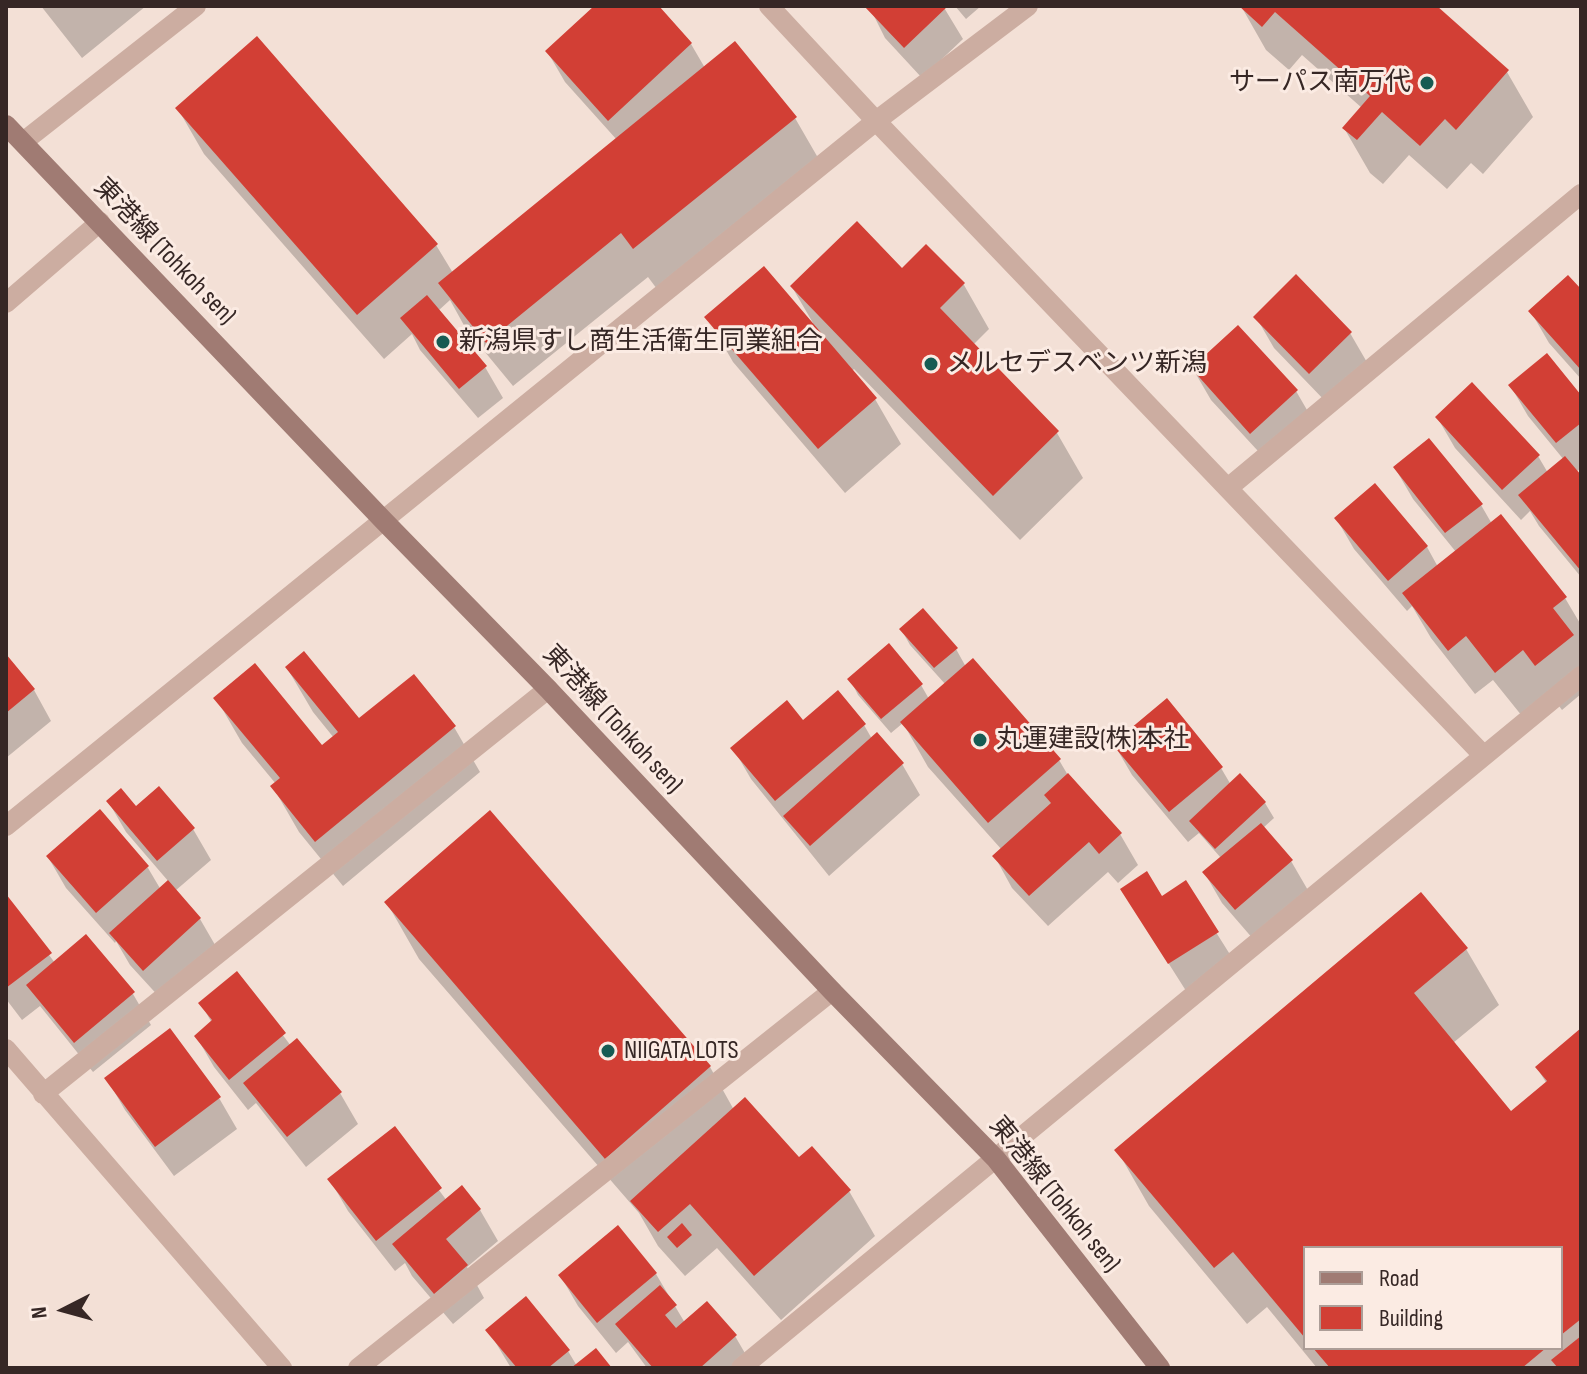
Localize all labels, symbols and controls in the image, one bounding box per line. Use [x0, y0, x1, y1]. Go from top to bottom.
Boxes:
place label: サーパス南万代 [1229, 67, 1411, 99]
marker: サーパス南万代 [1418, 74, 1436, 92]
street label: 東港線 (Tohkoh sen) [86, 172, 242, 332]
place label: 新潟県すし商生活衛生同業組合 [459, 326, 823, 358]
marker: 新潟県すし商生活衛生同業組合 [434, 333, 452, 351]
place label: メルセデスベンツ新潟 [947, 348, 1207, 380]
marker: メルセデスベンツ新潟 [922, 355, 940, 373]
street label: 東港線 (Tohkoh sen) [535, 640, 689, 800]
place label: 丸運建設(株)本社 [996, 724, 1189, 756]
marker: 丸運建設(株)本社 [971, 731, 989, 749]
place label: NIIGATA LOTS [624, 1035, 739, 1067]
marker: NIIGATA LOTS [599, 1042, 617, 1060]
street label: 東港線 (Tohkoh sen) [982, 1111, 1126, 1279]
legend [1303, 1246, 1563, 1350]
text: Road [1379, 1264, 1419, 1293]
north arrow [24, 1270, 104, 1350]
text: Building [1379, 1304, 1443, 1333]
text: N [26, 1305, 54, 1320]

